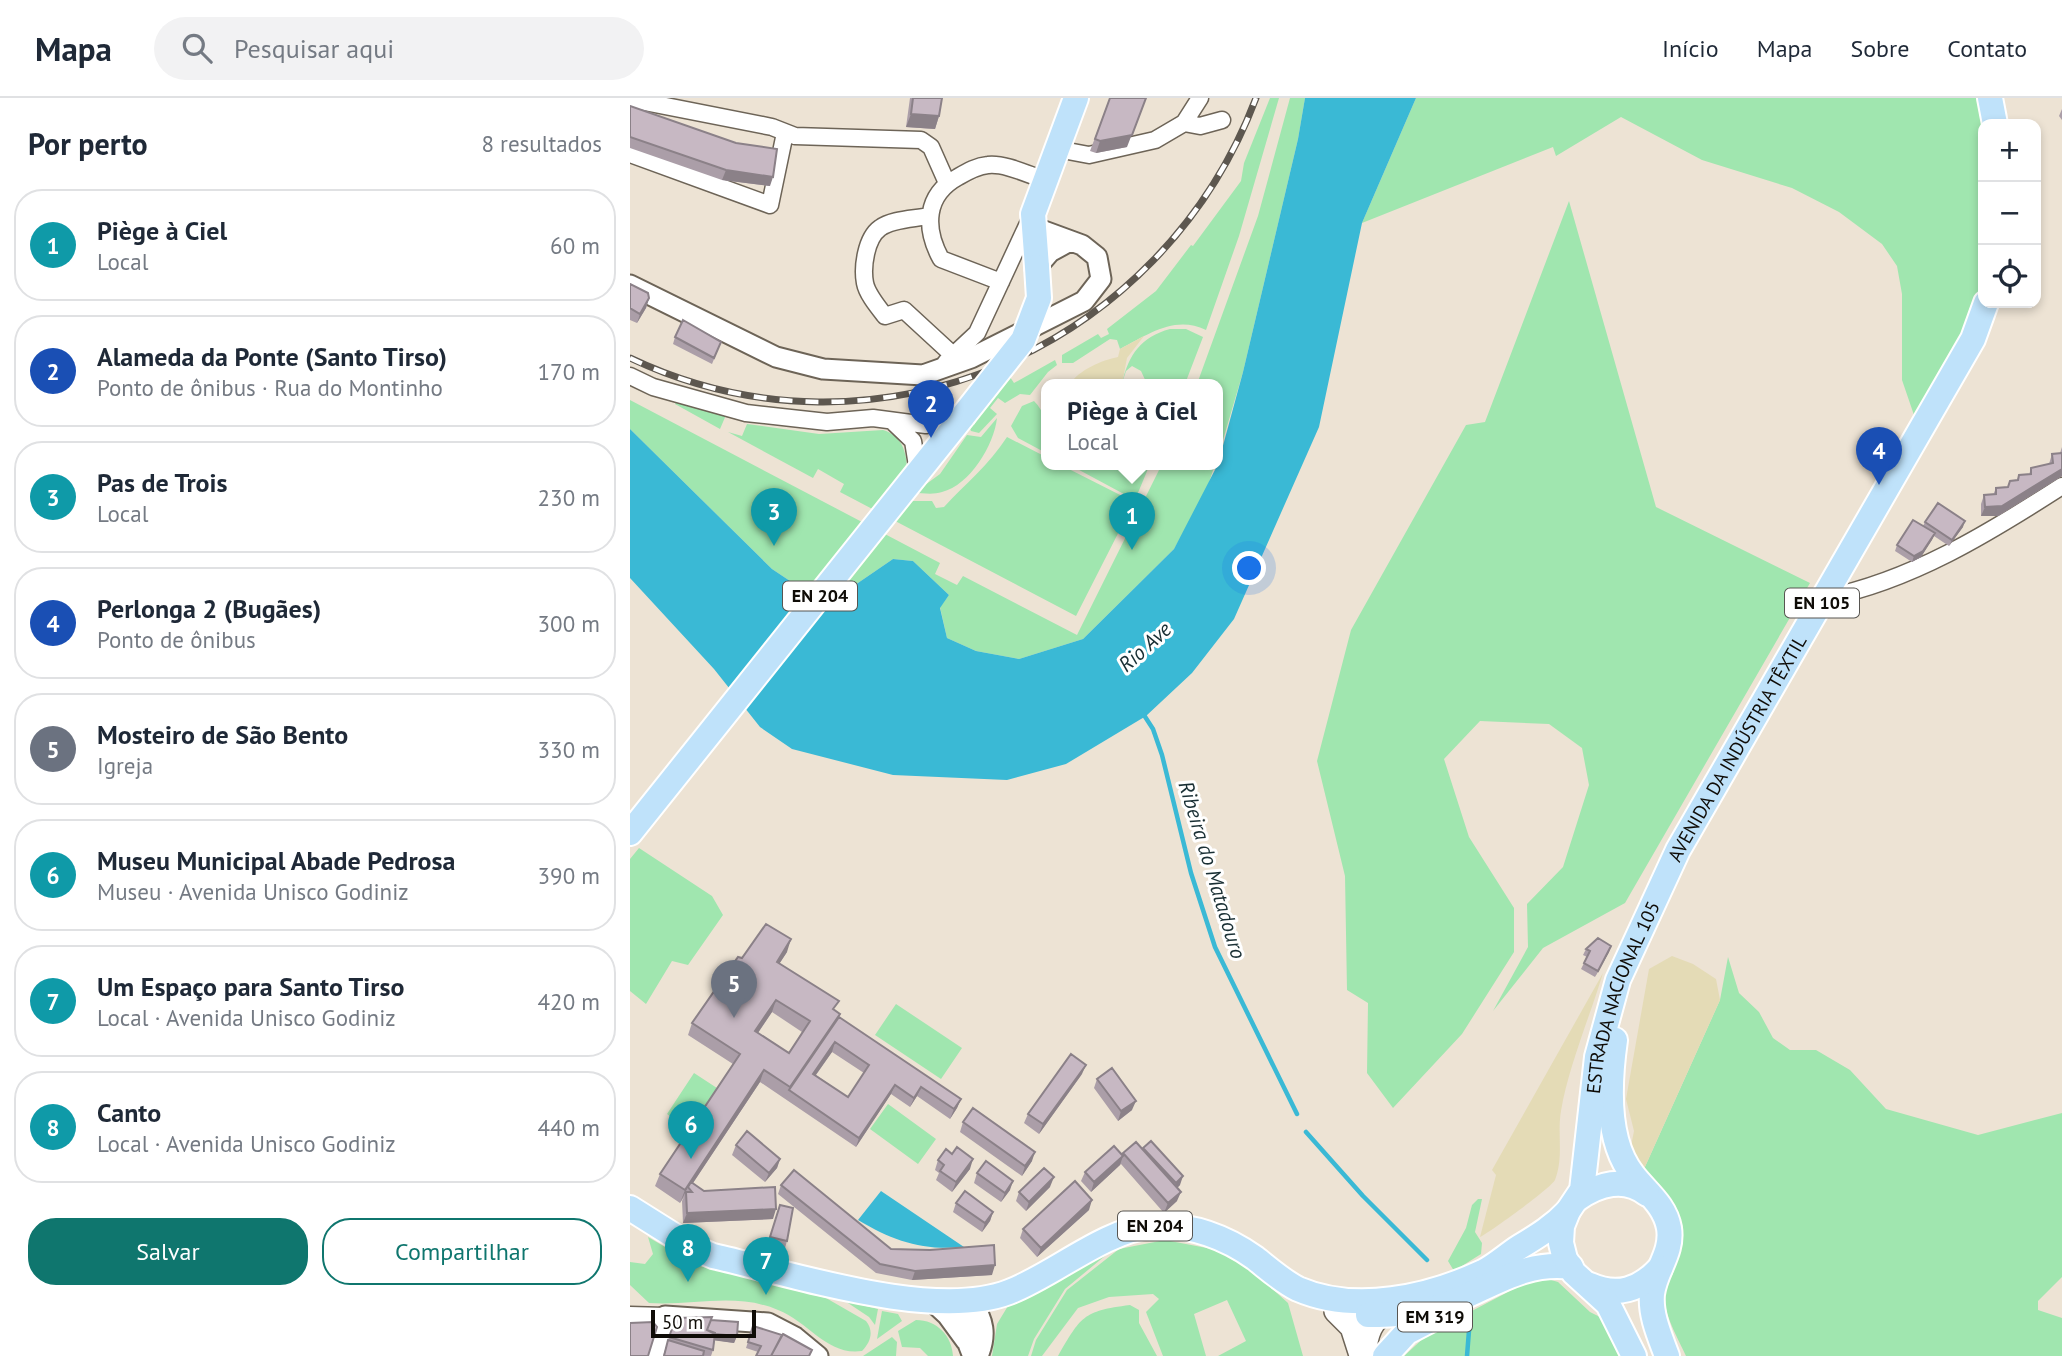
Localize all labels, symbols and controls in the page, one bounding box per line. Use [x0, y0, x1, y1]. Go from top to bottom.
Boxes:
search box [154, 17, 644, 80]
text: Mapa [35, 27, 112, 70]
icon: search [178, 29, 216, 67]
text: Pesquisar aqui [234, 32, 394, 65]
text: Início [1662, 33, 1719, 64]
text: Mapa [1757, 33, 1812, 64]
text: Sobre [1850, 33, 1909, 64]
text: Contato [1947, 33, 2027, 64]
map controls [1978, 119, 2041, 308]
button: + [1978, 119, 2041, 182]
text: Por perto [28, 124, 148, 163]
text: 8 resultados [481, 129, 602, 158]
button: − [1978, 182, 2041, 245]
text: Piège à Ciel [97, 214, 227, 247]
text: 1 [46, 231, 60, 260]
text: 60 m [550, 231, 600, 260]
button: locate [1978, 245, 2041, 308]
text: Local [97, 247, 148, 276]
text: Alameda da Ponte (Santo Tirso) [97, 340, 447, 373]
text: 2 [46, 357, 60, 386]
text: 170 m [538, 357, 600, 386]
text: Ponto de ônibus · Rua do Montinho [97, 373, 443, 402]
popup [1041, 379, 1223, 470]
pin: 2 [908, 380, 954, 438]
text: Piège à Ciel [1067, 394, 1197, 427]
text: Local [1067, 427, 1118, 456]
pin: 4 [1856, 427, 1902, 485]
text: Pas de Trois [97, 466, 228, 499]
text: 3 [46, 483, 60, 512]
text: 230 m [538, 483, 600, 512]
pin: 3 [751, 488, 797, 546]
pin: 1 [1109, 492, 1155, 550]
text: Local [97, 499, 148, 528]
your location [1232, 551, 1266, 585]
road number: EN 204 [783, 582, 857, 610]
road number: EN 105 [1785, 588, 1859, 618]
text: Perlonga 2 (Bugães) [97, 592, 321, 625]
text: 4 [46, 609, 60, 638]
text: 300 m [538, 609, 600, 638]
water label: Rio Ave [1112, 616, 1177, 677]
text: Ponto de ônibus [97, 625, 256, 654]
street label: AVENIDA DA INDÚSTRIA TÊXTIL [1662, 631, 1812, 865]
text: Mosteiro de São Bento [97, 718, 348, 751]
text: 5 [46, 735, 60, 764]
text: 330 m [538, 735, 600, 764]
text: Igreja [97, 751, 153, 780]
water label: Ribeira do Matadouro [1173, 778, 1252, 962]
text: Museu Municipal Abade Pedrosa [97, 844, 455, 877]
text: 6 [46, 861, 60, 890]
text: 390 m [538, 861, 600, 890]
text: Museu · Avenida Unisco Godiniz [97, 877, 409, 906]
street label: ESTRADA NACIONAL 105 [1581, 897, 1665, 1095]
pin: 5 [711, 960, 757, 1018]
text: Um Espaço para Santo Tirso [97, 970, 404, 1003]
text: 7 [46, 987, 60, 1016]
text: 420 m [538, 987, 600, 1016]
text: Local · Avenida Unisco Godiniz [97, 1003, 396, 1032]
text: Canto [97, 1096, 161, 1129]
pin: 6 [668, 1101, 714, 1159]
text: 8 [46, 1113, 60, 1142]
text: 440 m [538, 1113, 600, 1142]
text: Local · Avenida Unisco Godiniz [97, 1129, 396, 1158]
road number: EN 204 [1118, 1212, 1192, 1240]
button: Salvar [28, 1218, 308, 1285]
button: Compartilhar [322, 1218, 602, 1285]
pin: 8 [665, 1224, 711, 1282]
pin: 7 [743, 1237, 789, 1295]
road number: EM 319 [1398, 1302, 1472, 1332]
scale bar [651, 1307, 756, 1339]
text: 50 m [662, 1310, 703, 1334]

